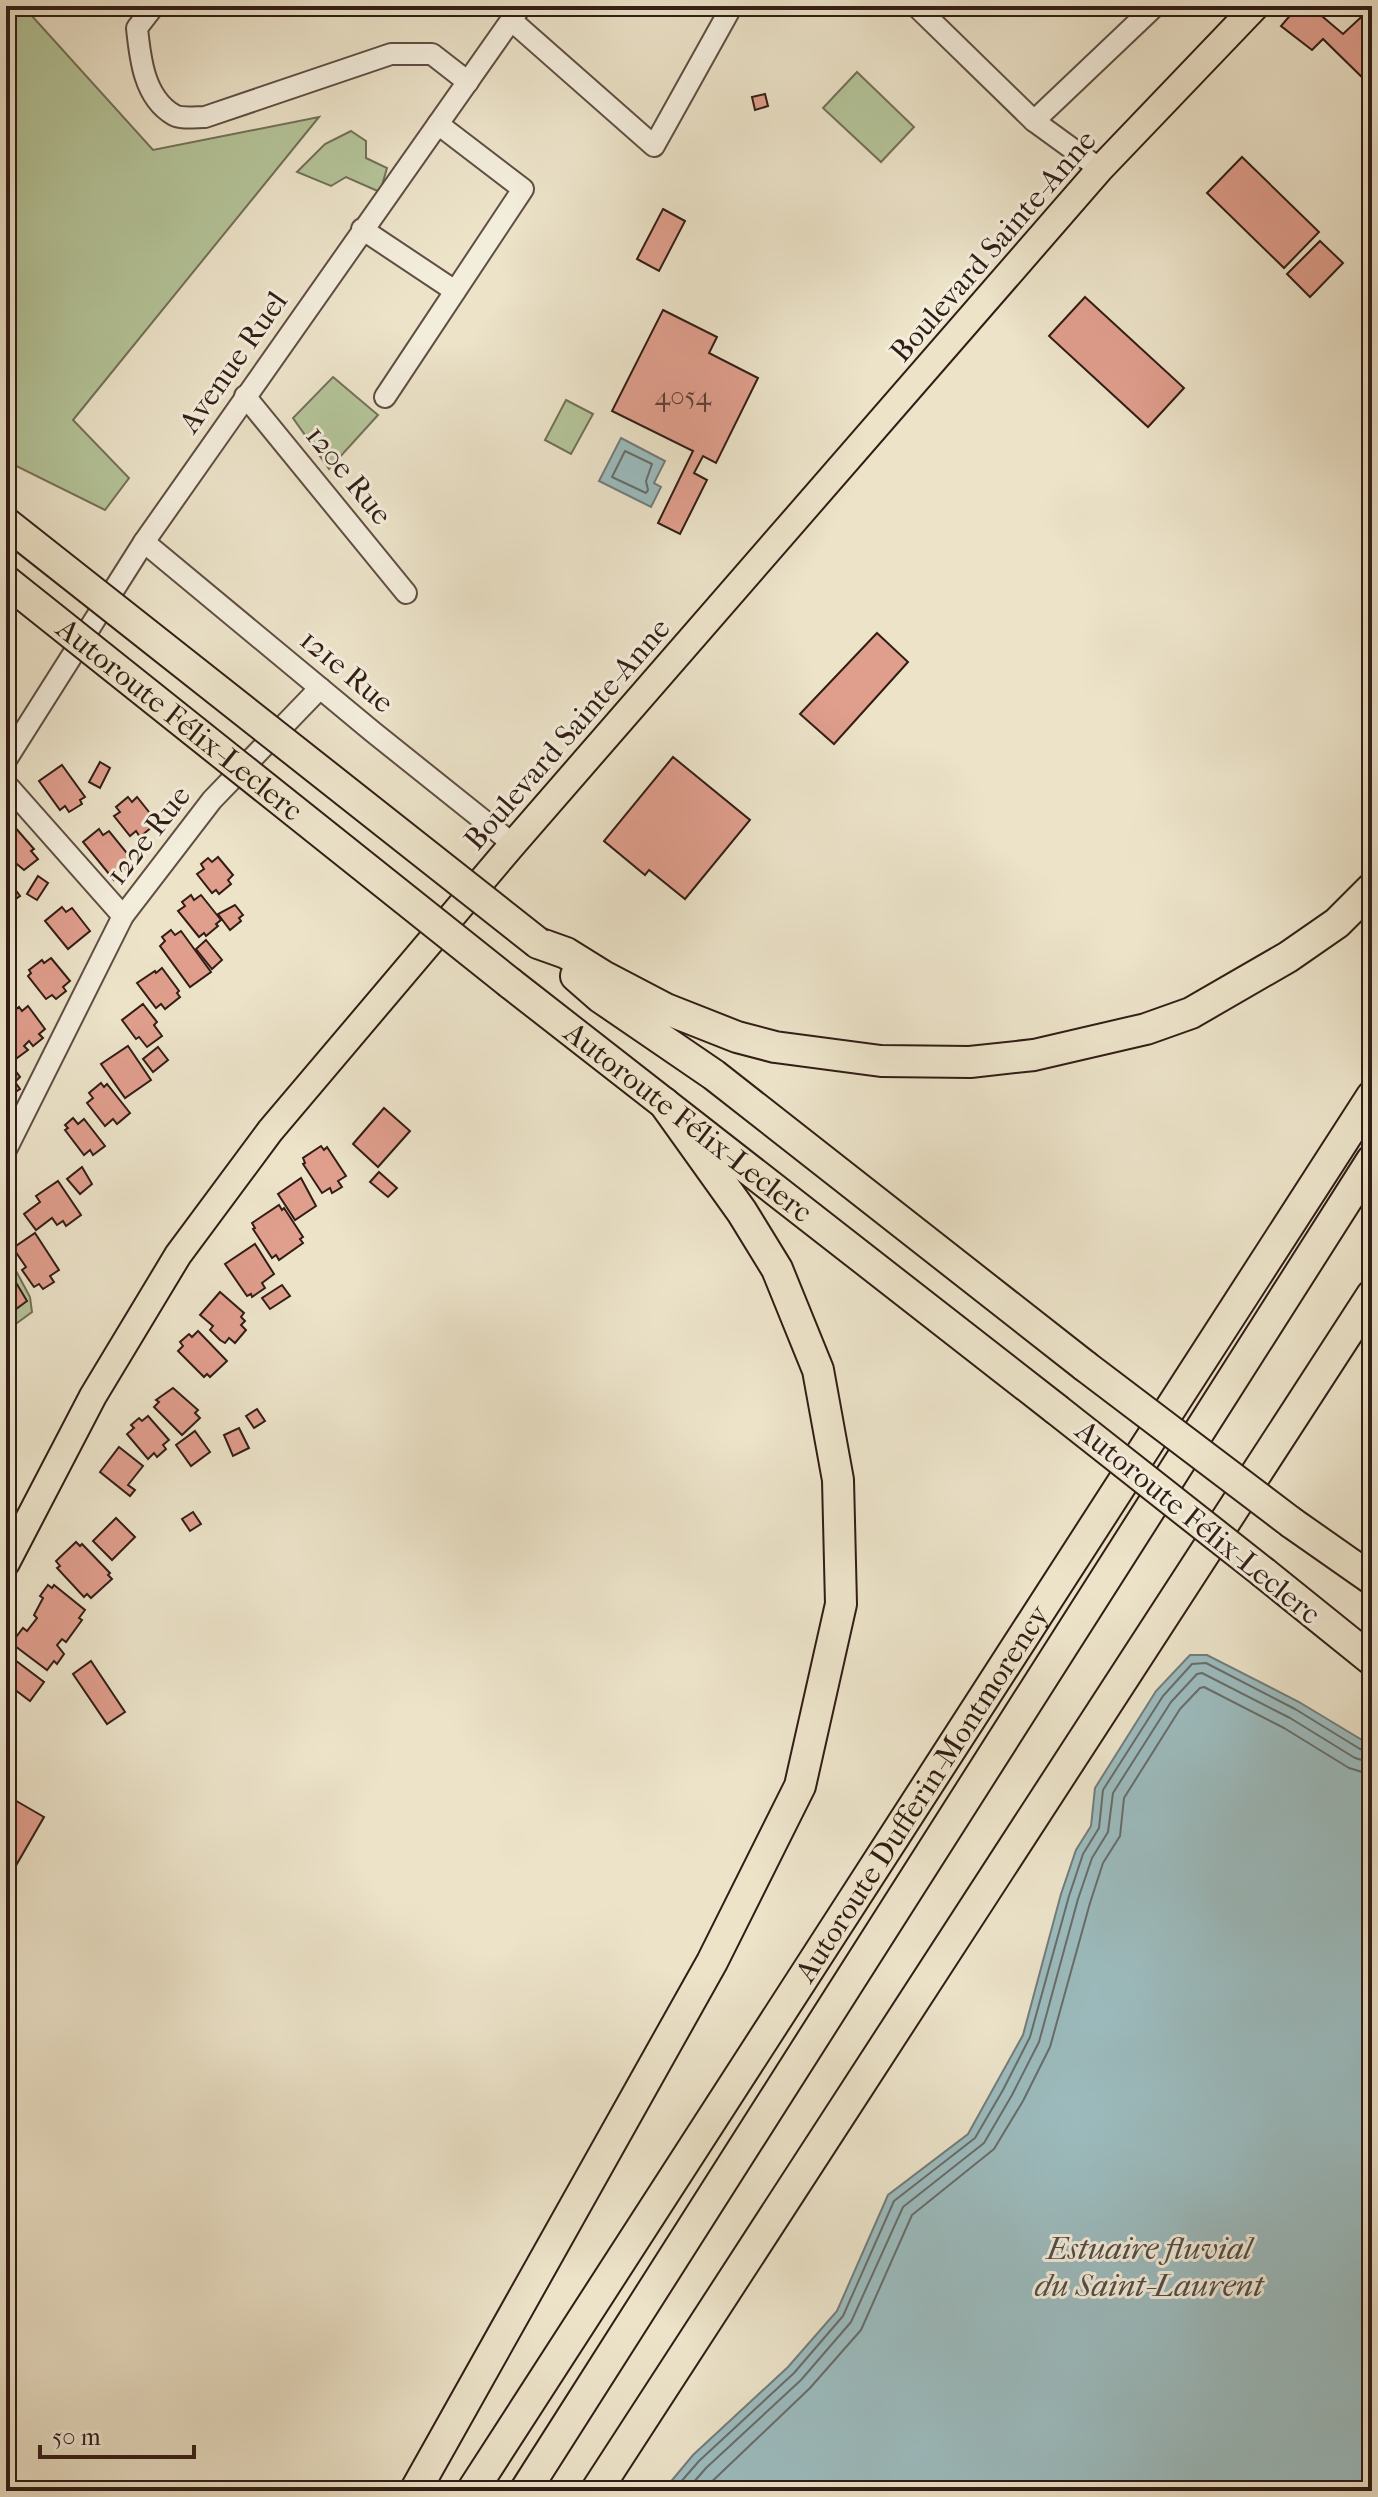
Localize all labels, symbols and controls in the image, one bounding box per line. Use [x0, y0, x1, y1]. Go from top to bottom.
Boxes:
street label: Boulevard Sainte-Anne [883, 123, 1104, 369]
street label: Avenue Ruel [171, 285, 295, 440]
house number: 4054 [655, 381, 712, 412]
street label: 120e Rue [298, 419, 399, 532]
street label: Autoroute Félix-Leclerc [48, 611, 309, 828]
street label: Boulevard Sainte-Anne [457, 611, 678, 857]
street label: 121e Rue [293, 622, 401, 721]
street label: 122e Rue [99, 779, 198, 892]
street label: Autoroute Félix-Leclerc [556, 1014, 819, 1230]
street label: Autoroute Félix-Leclerc [1068, 1412, 1327, 1632]
street label: Autoroute Dufferin-Montmorency [788, 1598, 1057, 1989]
water label: Estuaire fluvial du Saint-Laurent [1035, 2230, 1265, 2304]
scale bar [40, 2409, 194, 2459]
text: 50 m [52, 2423, 101, 2451]

